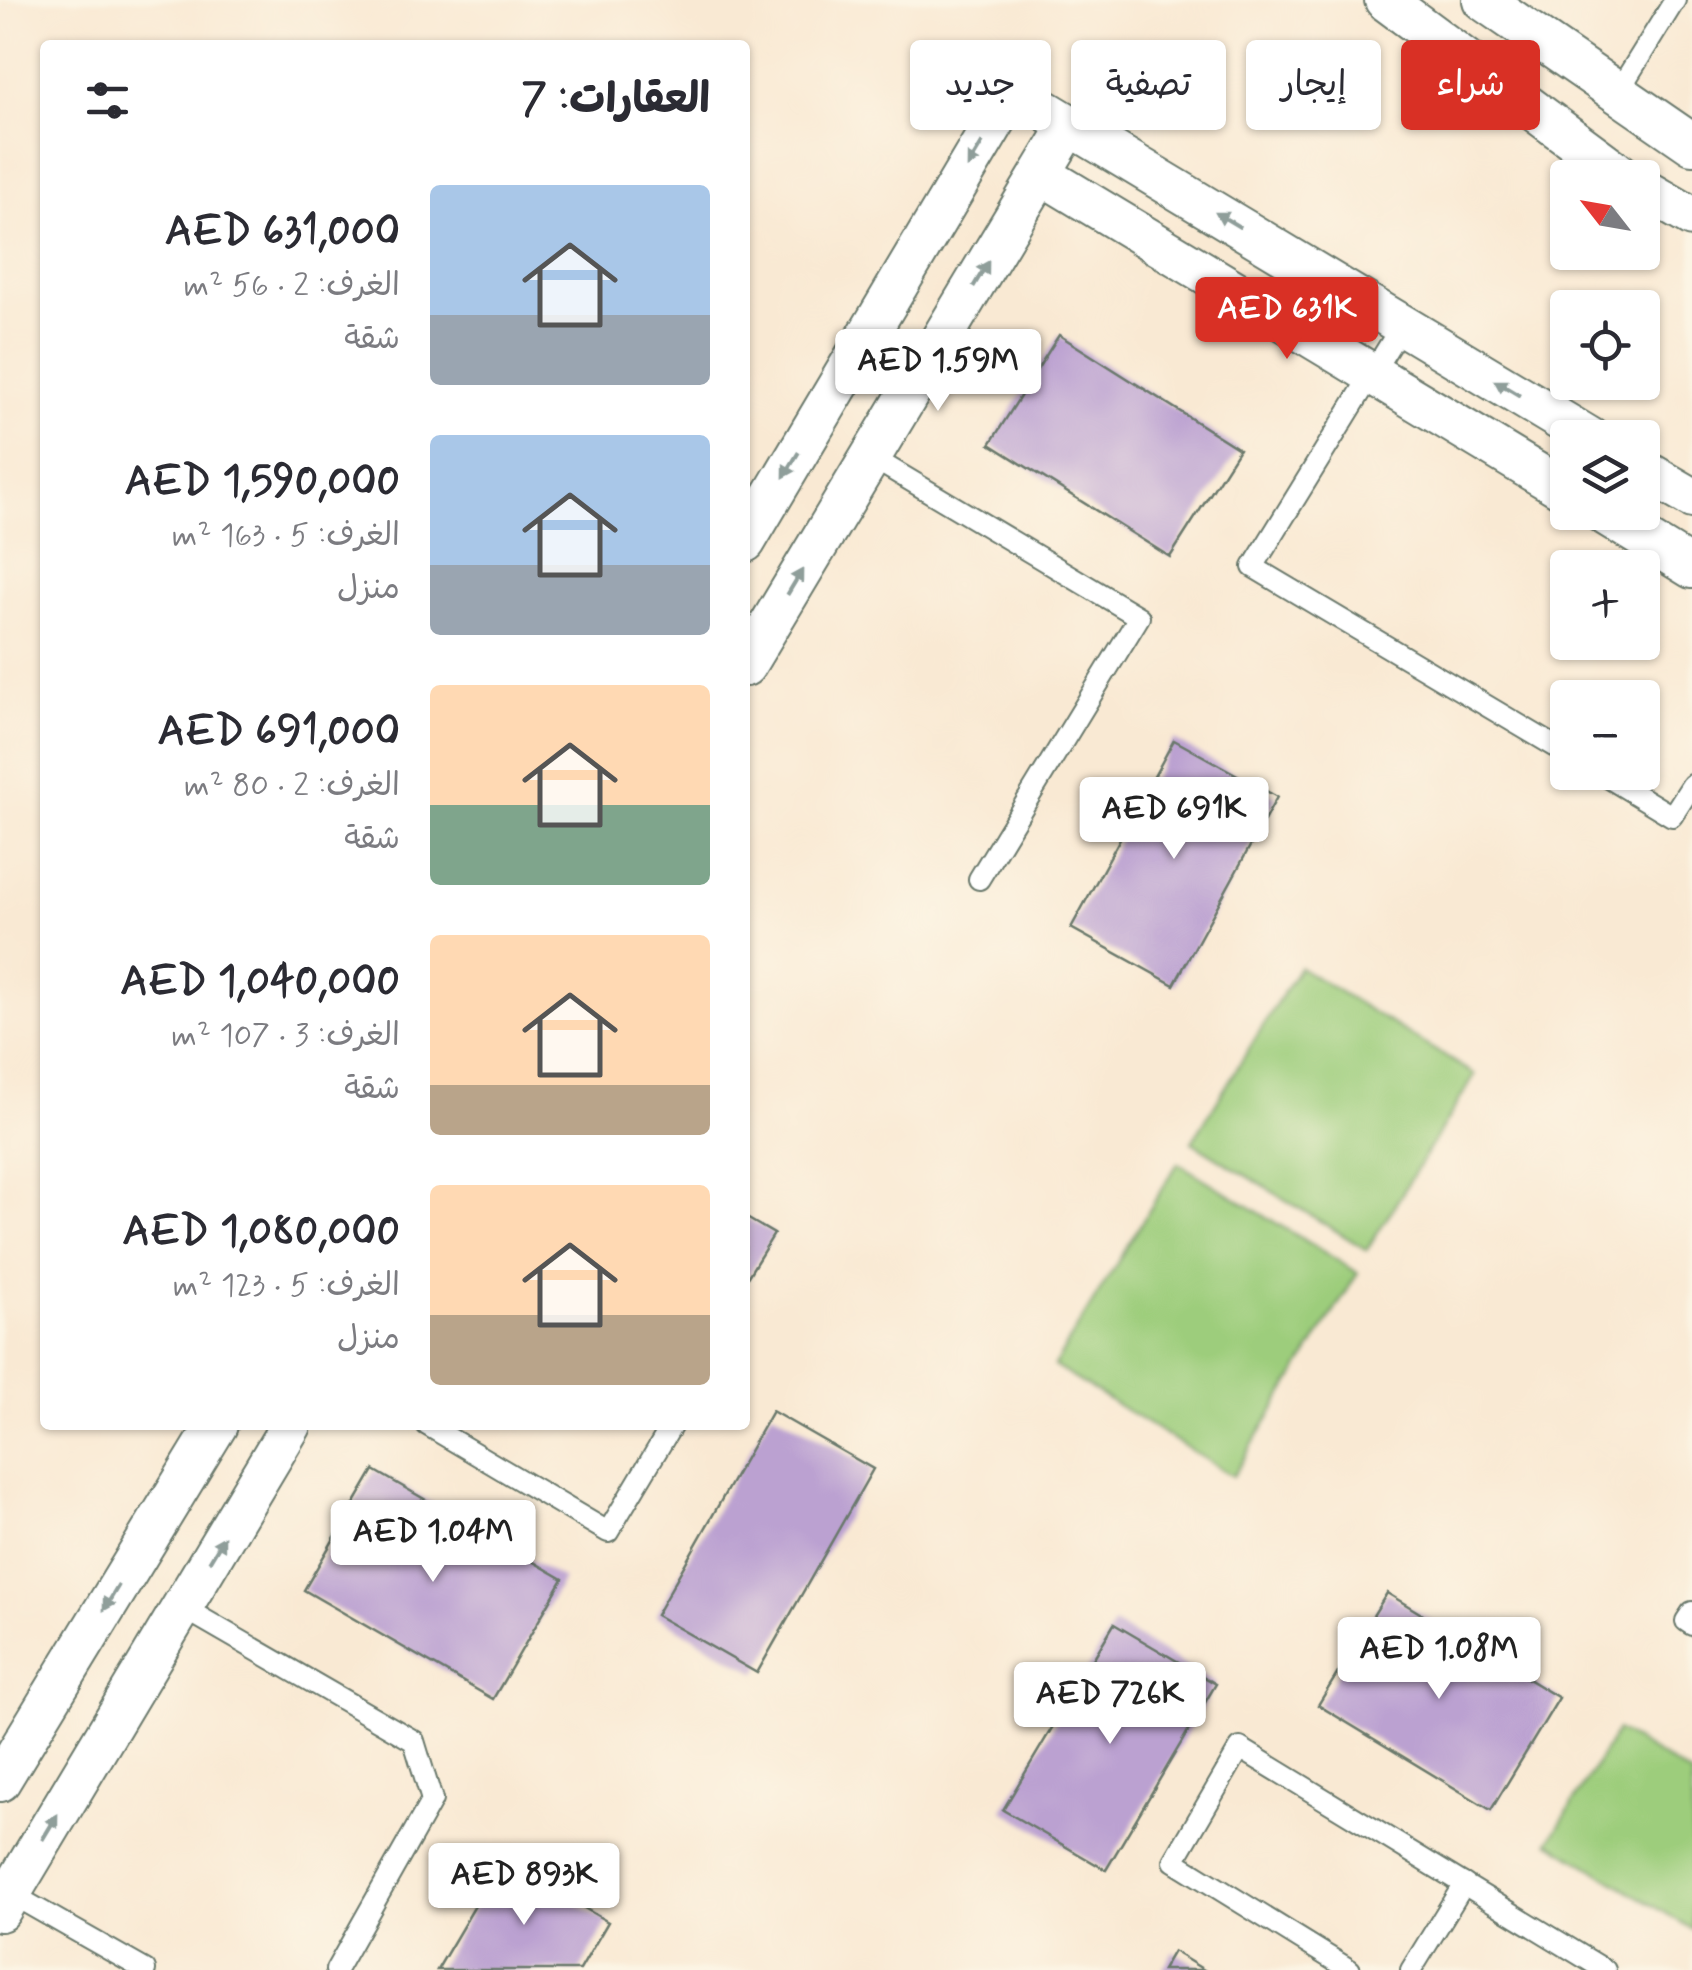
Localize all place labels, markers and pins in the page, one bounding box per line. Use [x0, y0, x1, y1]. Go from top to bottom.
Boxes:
pin: AED 631K [1184, 277, 1390, 362]
pin: AED 1.59M [824, 329, 1052, 414]
pin: AED 691K [1071, 777, 1277, 862]
pin: AED 1.04M [319, 1500, 547, 1585]
pin: AED 1.08M [1325, 1617, 1553, 1702]
pin: AED 726K [1007, 1662, 1213, 1747]
pin: AED 893K [421, 1843, 627, 1928]

